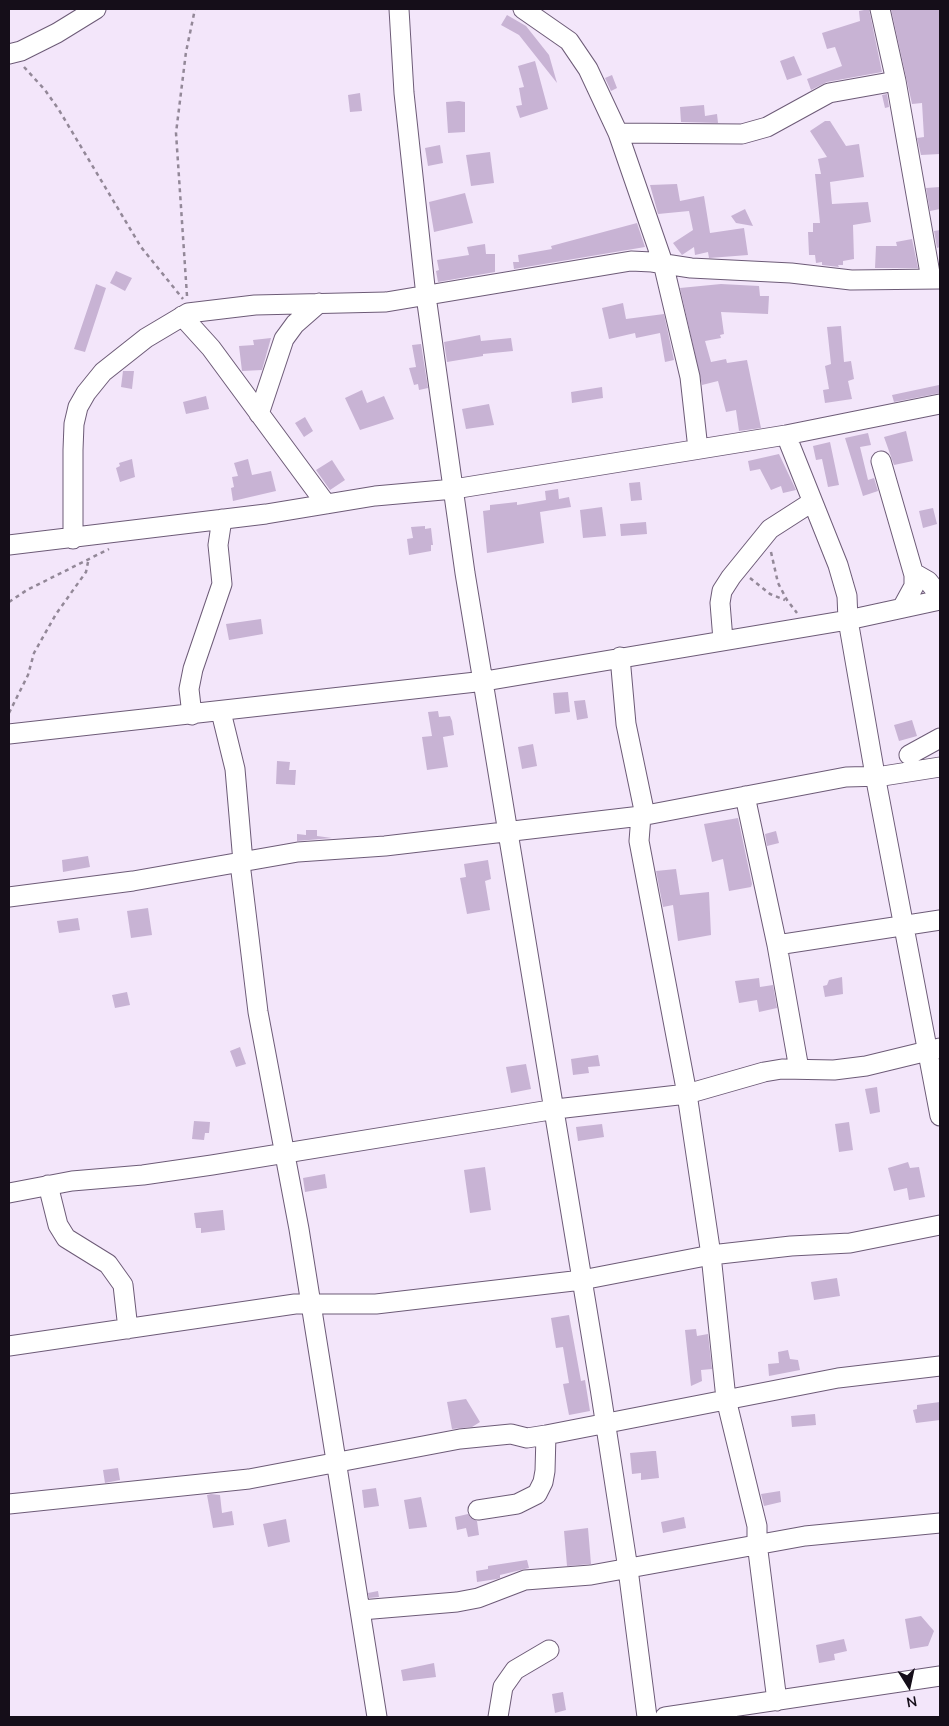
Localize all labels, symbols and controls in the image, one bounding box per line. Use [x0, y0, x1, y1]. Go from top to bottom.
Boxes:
north arrow [884, 1661, 934, 1711]
text: N [905, 1691, 919, 1712]

